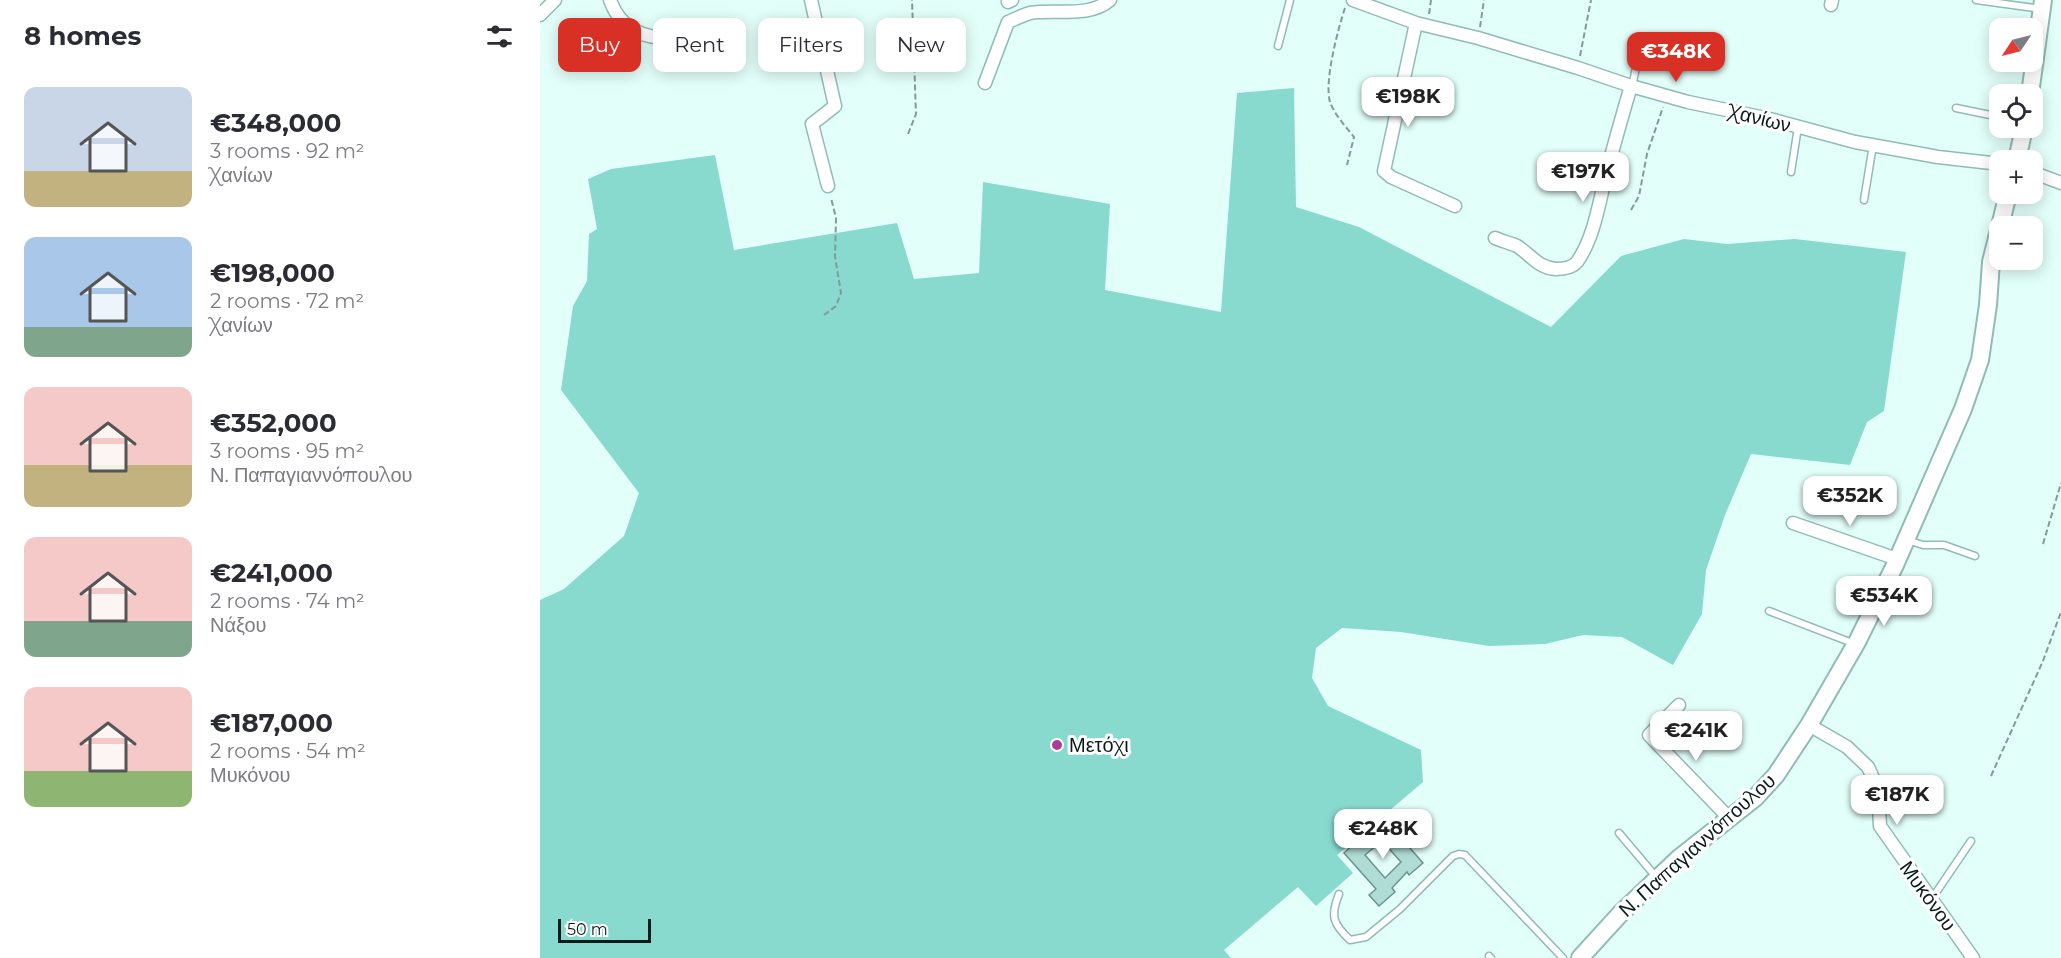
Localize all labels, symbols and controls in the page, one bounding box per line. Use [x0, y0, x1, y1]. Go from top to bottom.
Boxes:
chip: Buy [558, 18, 641, 72]
chip: Rent [653, 18, 746, 72]
chip: Filters [758, 18, 864, 72]
chip: New [876, 18, 966, 72]
north arrow [1989, 18, 2043, 72]
map controls [1989, 18, 2043, 270]
text: 8 homes [24, 20, 141, 52]
icon: filters [483, 20, 516, 53]
pin: €348K [1634, 32, 1718, 83]
text: €348K [1641, 39, 1711, 63]
pin: €198K [1366, 77, 1450, 128]
text: €198K [1376, 84, 1441, 108]
button: locate [1989, 84, 2043, 138]
street label: Χανίων [1724, 98, 1793, 137]
text: €348,000 [210, 107, 342, 139]
icon: home [72, 111, 144, 183]
text: 3 rooms · 92 m² [210, 139, 364, 163]
button: + [1989, 150, 2043, 204]
pin: €197K [1541, 152, 1625, 203]
text: €197K [1551, 159, 1615, 183]
text: Χανίων [210, 163, 273, 187]
button: − [1989, 216, 2043, 270]
text: €198,000 [210, 257, 335, 289]
icon: home [72, 261, 144, 333]
text: 2 rooms · 72 m² [210, 289, 364, 313]
text: Χανίων [210, 313, 273, 337]
text: €352,000 [210, 407, 337, 439]
icon: home [72, 411, 144, 483]
text: 3 rooms · 95 m² [210, 439, 364, 463]
text: Ν. Παπαγιαννόπουλου [210, 463, 412, 487]
pin: €352K [1808, 476, 1892, 527]
text: €352K [1817, 483, 1883, 507]
text: €241,000 [210, 557, 333, 589]
icon: home [72, 561, 144, 633]
pin: €534K [1842, 576, 1926, 627]
text: €534K [1850, 583, 1918, 607]
text: 2 rooms · 74 m² [210, 589, 365, 613]
text: Νάξου [210, 613, 266, 637]
text: €187,000 [210, 707, 333, 739]
icon: home [72, 711, 144, 783]
pin: €241K [1654, 711, 1738, 762]
text: €241K [1664, 718, 1728, 742]
place label: Μετόχι [1069, 733, 1129, 757]
marker: Μετόχι [1050, 738, 1064, 752]
text: 2 rooms · 54 m² [210, 739, 366, 763]
text: Μυκόνου [210, 763, 291, 787]
street label: Ν. Παπαγιαννόπουλου [1614, 768, 1780, 922]
pin: €187K [1855, 775, 1939, 826]
text: €187K [1865, 782, 1929, 806]
pin: €248K [1341, 809, 1425, 860]
text: €248K [1348, 816, 1418, 840]
street label: Μυκόνου [1895, 856, 1961, 936]
scale bar [558, 916, 651, 944]
text: 50 m [567, 920, 608, 939]

